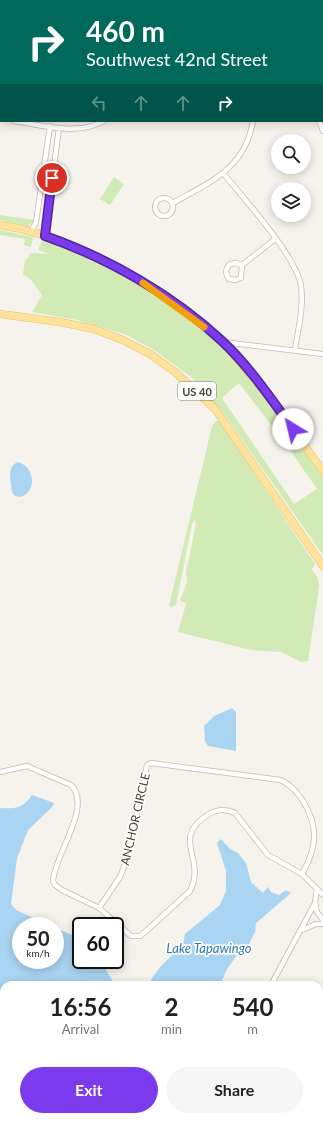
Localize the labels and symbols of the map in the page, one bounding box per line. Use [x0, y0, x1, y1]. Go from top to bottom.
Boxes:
pin [35, 161, 69, 195]
road number: US 40 [178, 382, 216, 400]
position arrow [272, 408, 314, 450]
street label: ANCHOR CIRCLE [117, 771, 153, 867]
speed limit sign: 60 [72, 917, 124, 969]
water label: Lake Tapawingo [166, 940, 252, 956]

